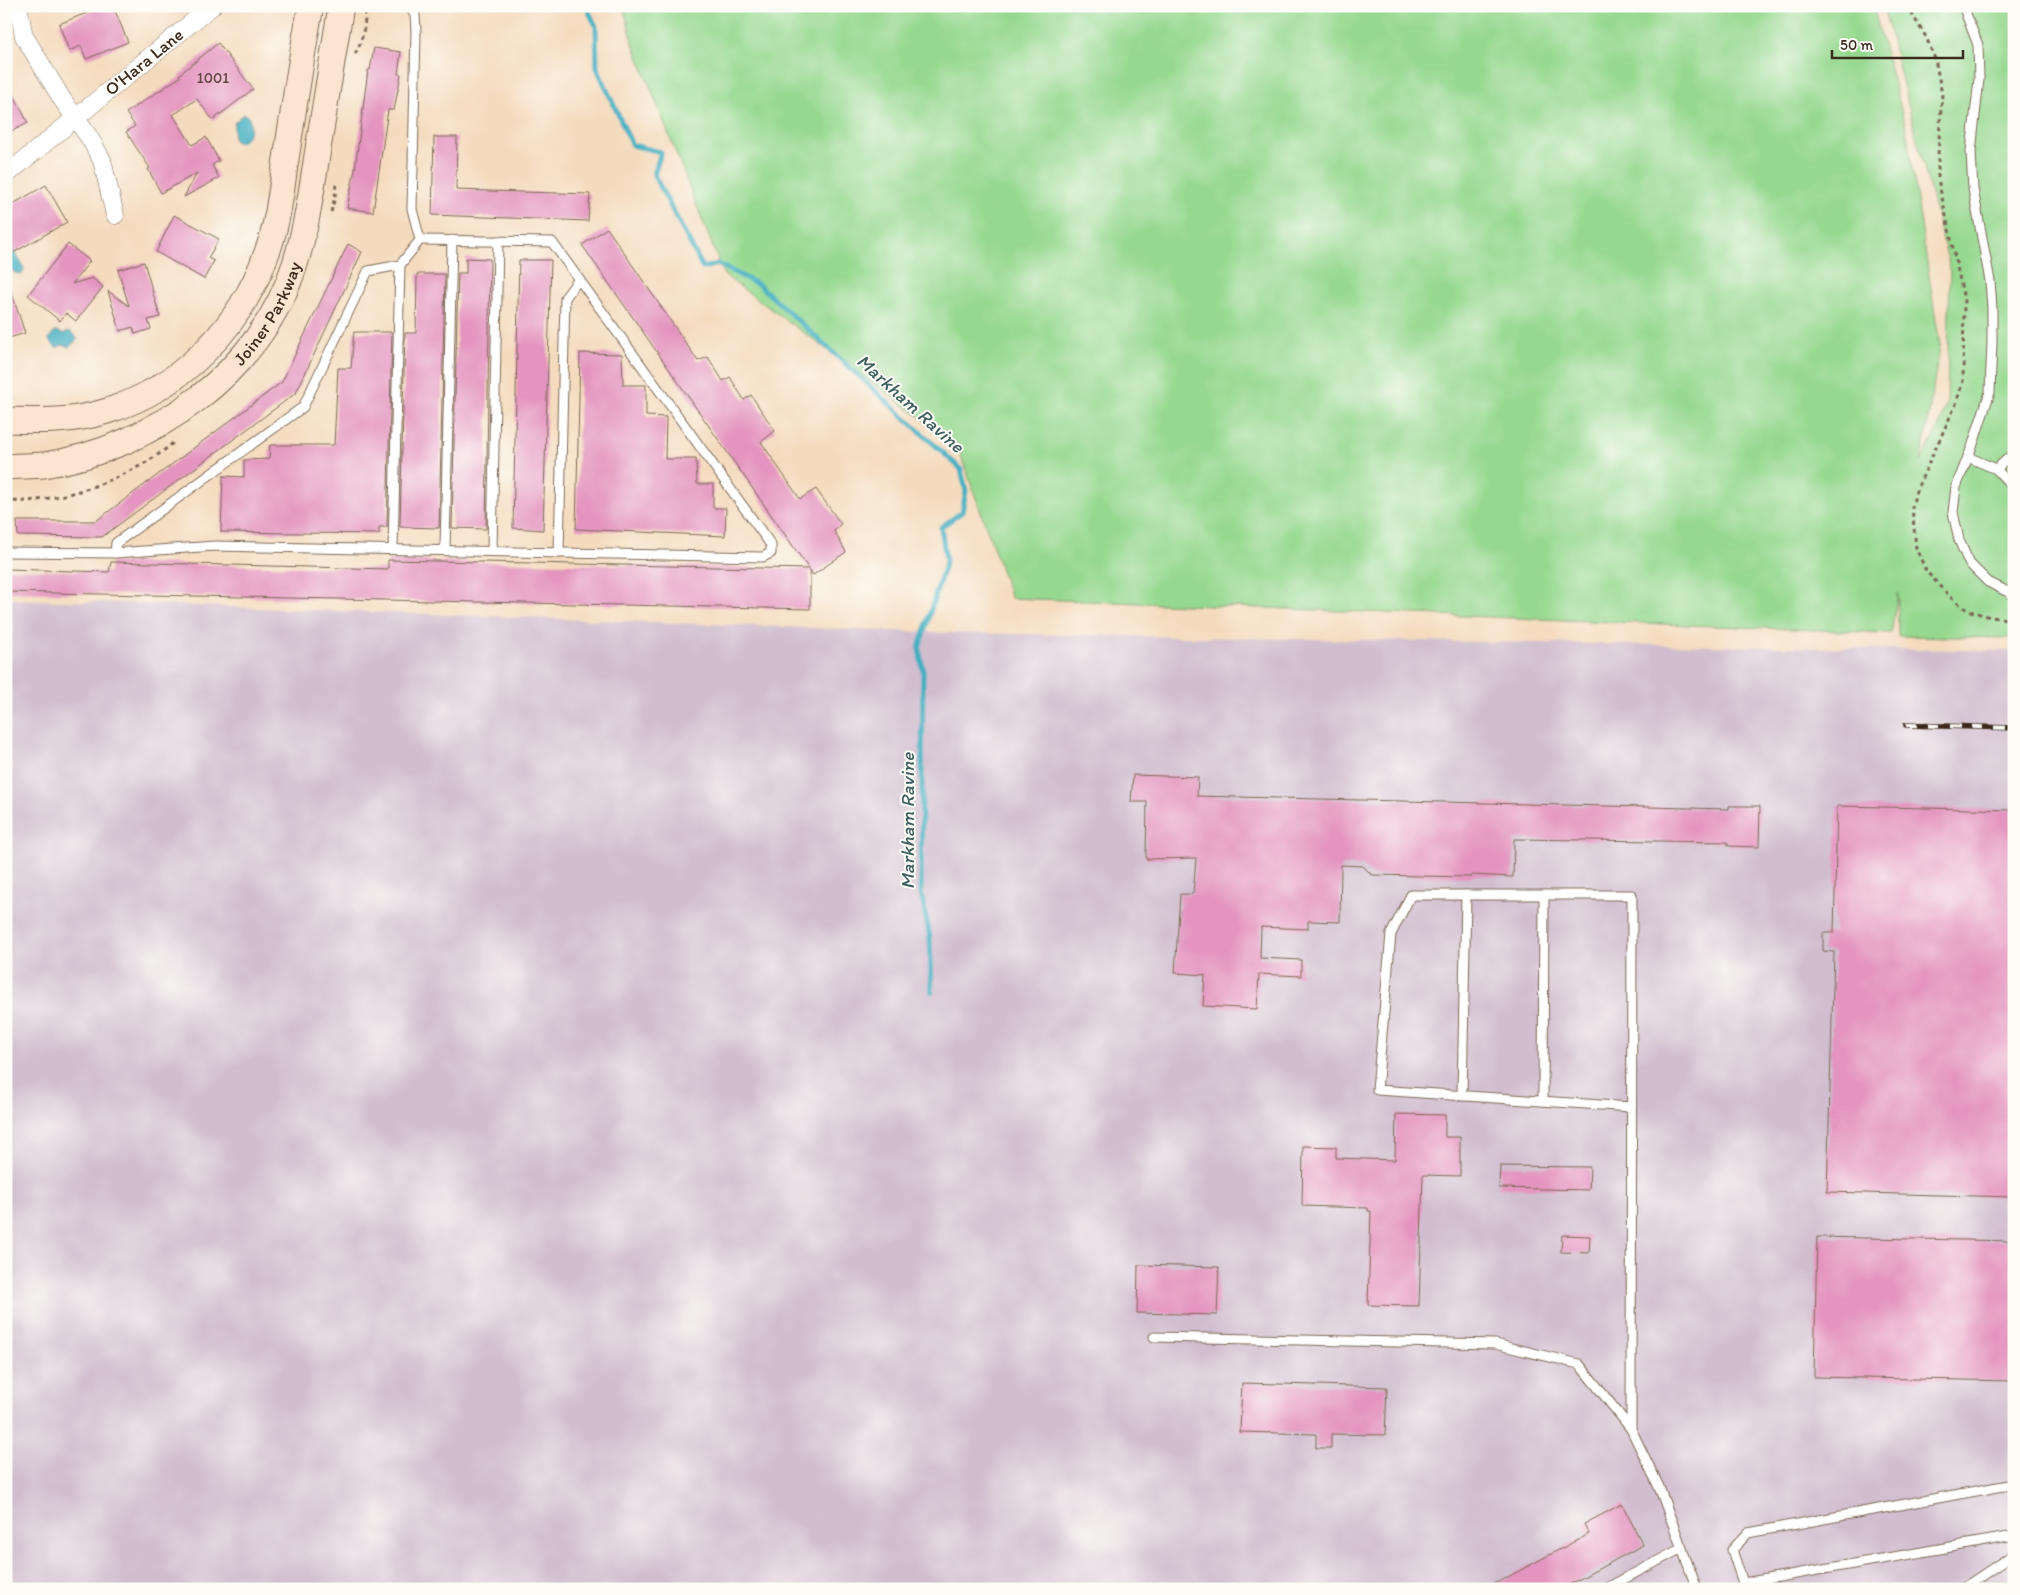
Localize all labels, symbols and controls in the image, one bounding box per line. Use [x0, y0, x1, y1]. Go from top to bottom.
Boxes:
street label: O'Hara Lane [100, 24, 188, 100]
scale bar [1832, 28, 1964, 60]
text: 50 m [1840, 36, 1873, 54]
house number: 1001 [197, 69, 229, 87]
street label: Joiner Parkway [229, 258, 306, 370]
water label: Markham Ravine [852, 349, 970, 458]
water label: Markham Ravine [896, 752, 919, 889]

